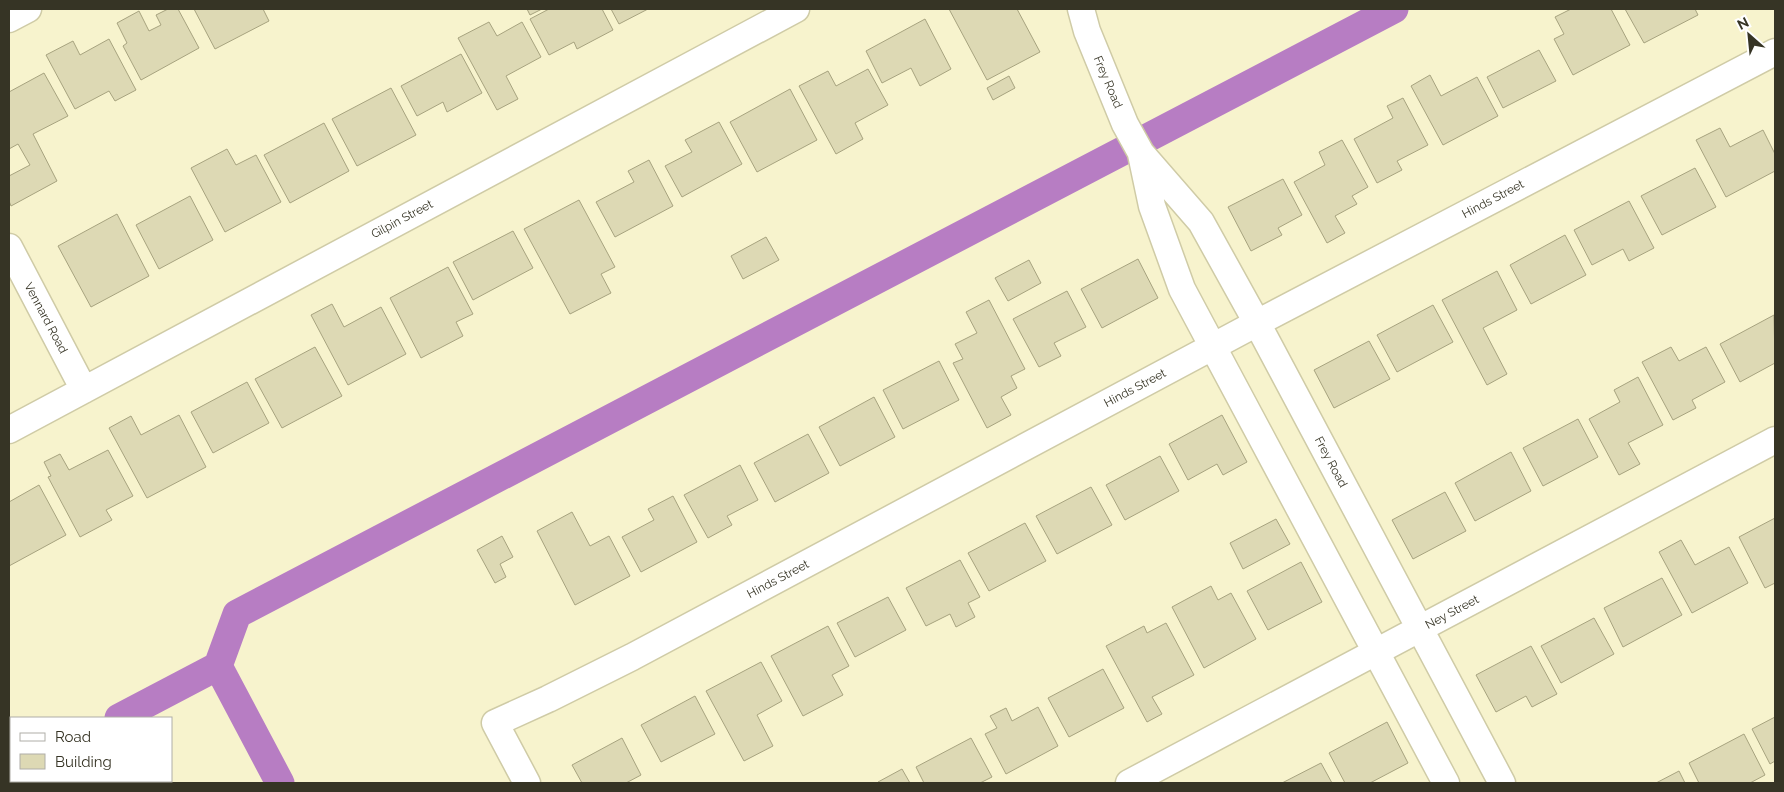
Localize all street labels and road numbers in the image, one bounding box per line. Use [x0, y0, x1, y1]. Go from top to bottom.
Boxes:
street label: Frey Road [1091, 54, 1125, 110]
street label: Hinds Street [1460, 177, 1526, 221]
street label: Gilpin Street [369, 197, 435, 241]
street label: Vennard Road [21, 280, 71, 356]
street label: Hinds Street [1102, 366, 1168, 410]
street label: Frey Road [1312, 434, 1350, 490]
street label: Hinds Street [745, 557, 811, 601]
street label: Ney Street [1423, 592, 1481, 632]

